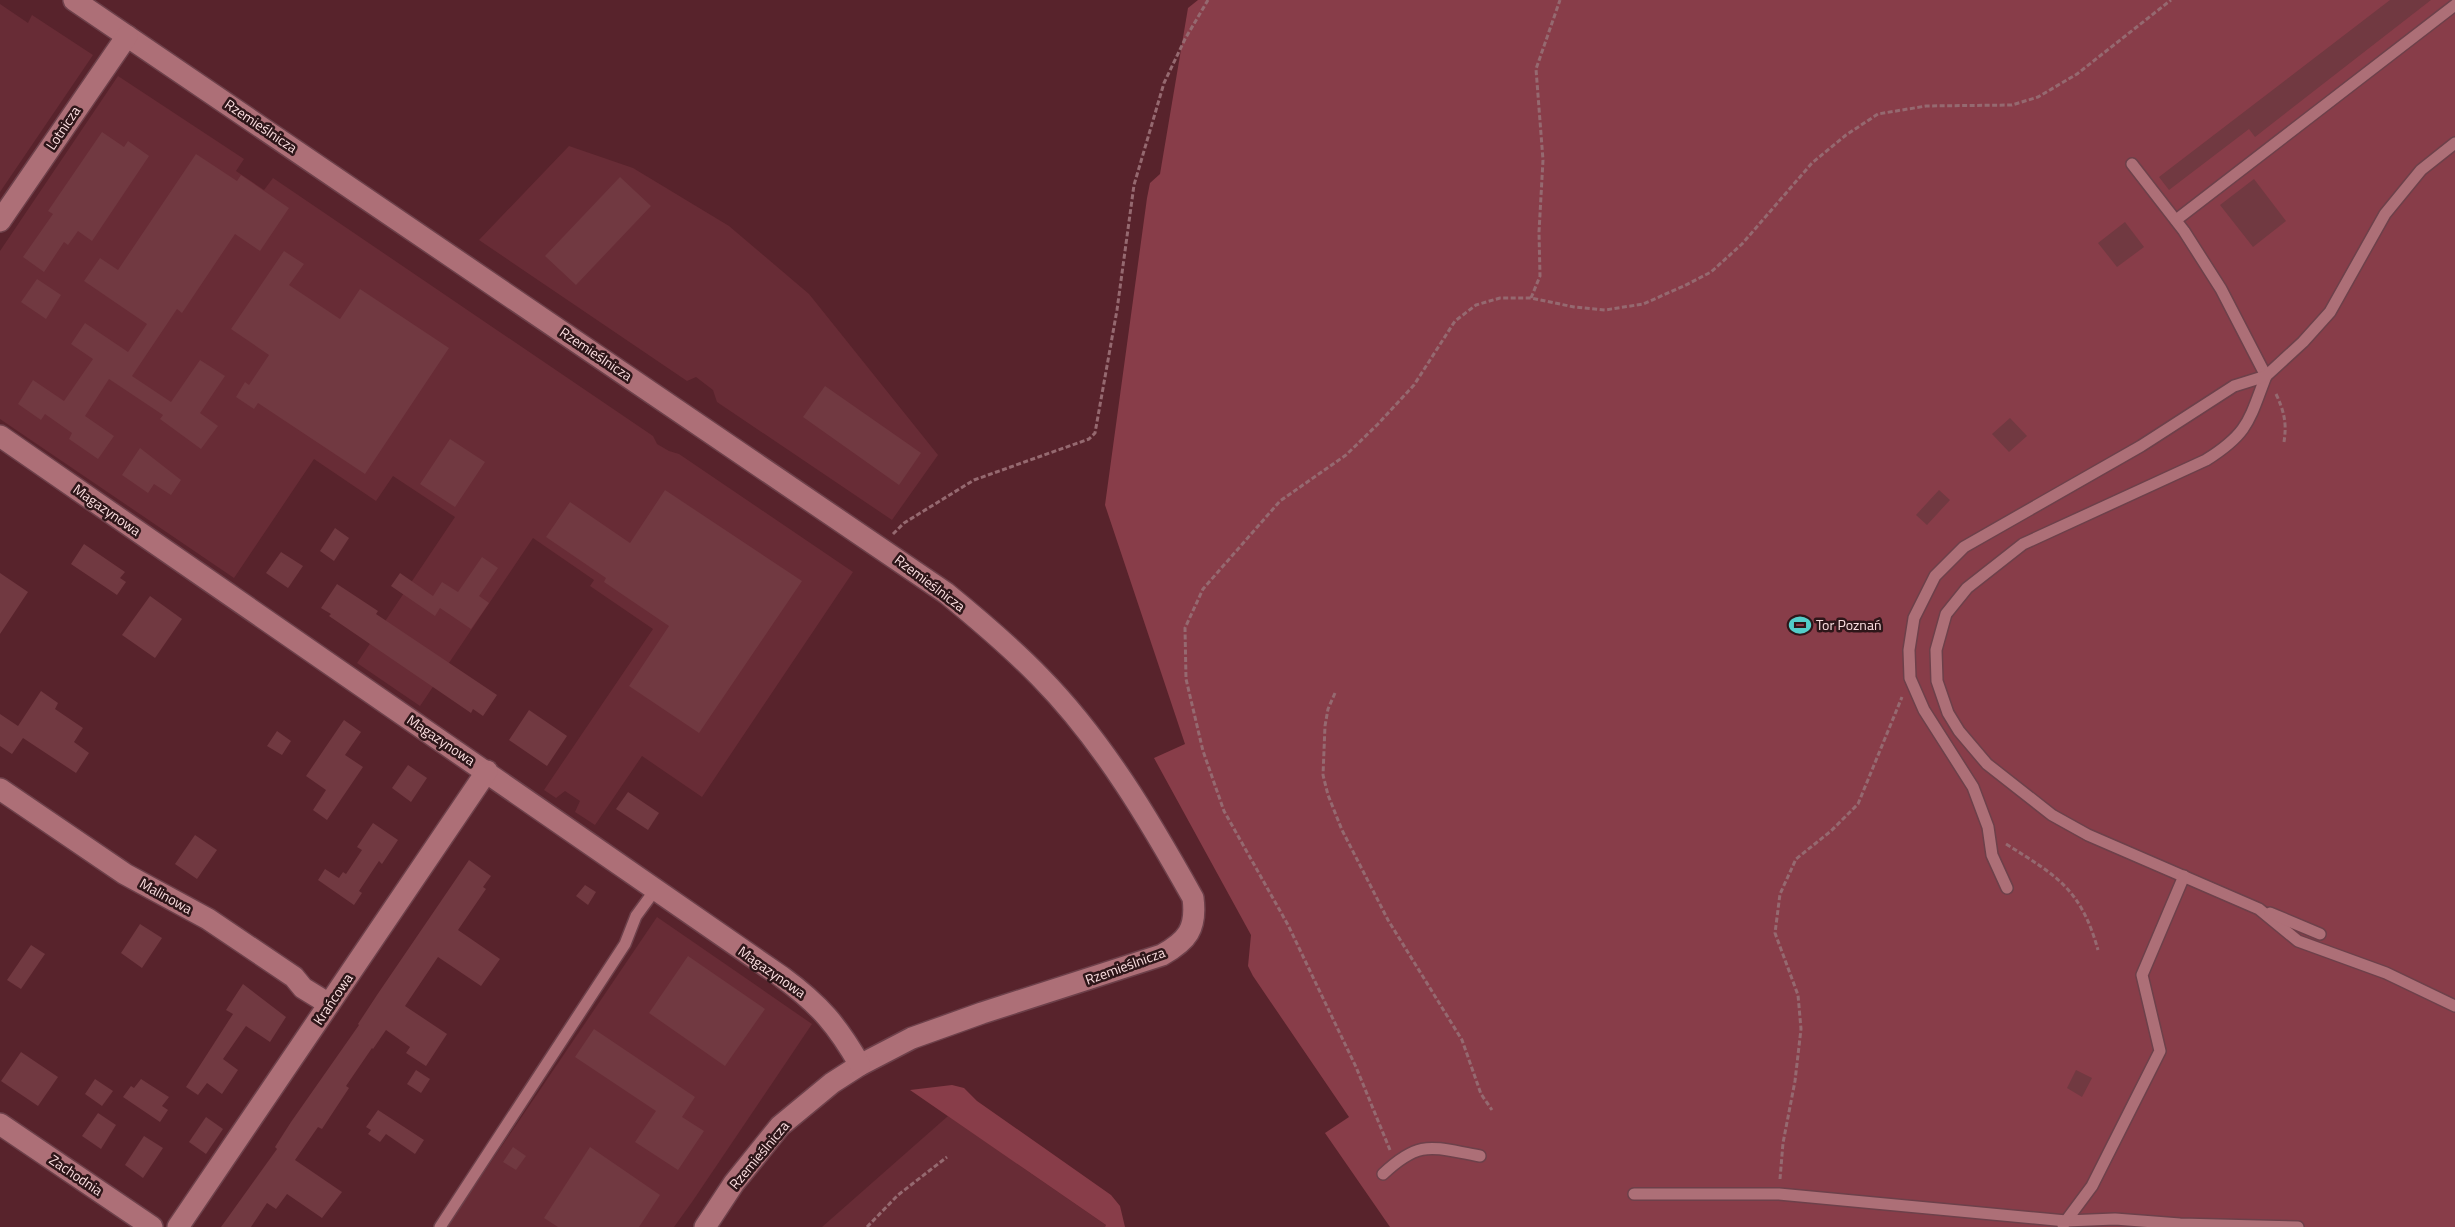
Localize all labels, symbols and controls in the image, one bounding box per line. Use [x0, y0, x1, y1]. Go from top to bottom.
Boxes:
street label: Rzemieślnicza [221, 93, 302, 158]
street label: Lotnicza [40, 102, 85, 154]
street label: Rzemieślnicza [556, 321, 637, 386]
street label: Magazynowa [69, 478, 145, 541]
street label: Rzemieślnicza [891, 549, 970, 616]
sports icon: Tor Poznań [1787, 612, 1813, 638]
place label: Tor Poznań [1816, 614, 1881, 635]
street label: Magazynowa [403, 709, 480, 770]
street label: Malinowa [136, 872, 196, 919]
street label: Magazynowa [734, 940, 810, 1003]
street label: Rzemieślnicza [1082, 941, 1168, 990]
street label: Krańcowa [308, 969, 358, 1029]
street label: Rzemieślnicza [724, 1116, 794, 1193]
street label: Zachodnia [45, 1149, 107, 1200]

